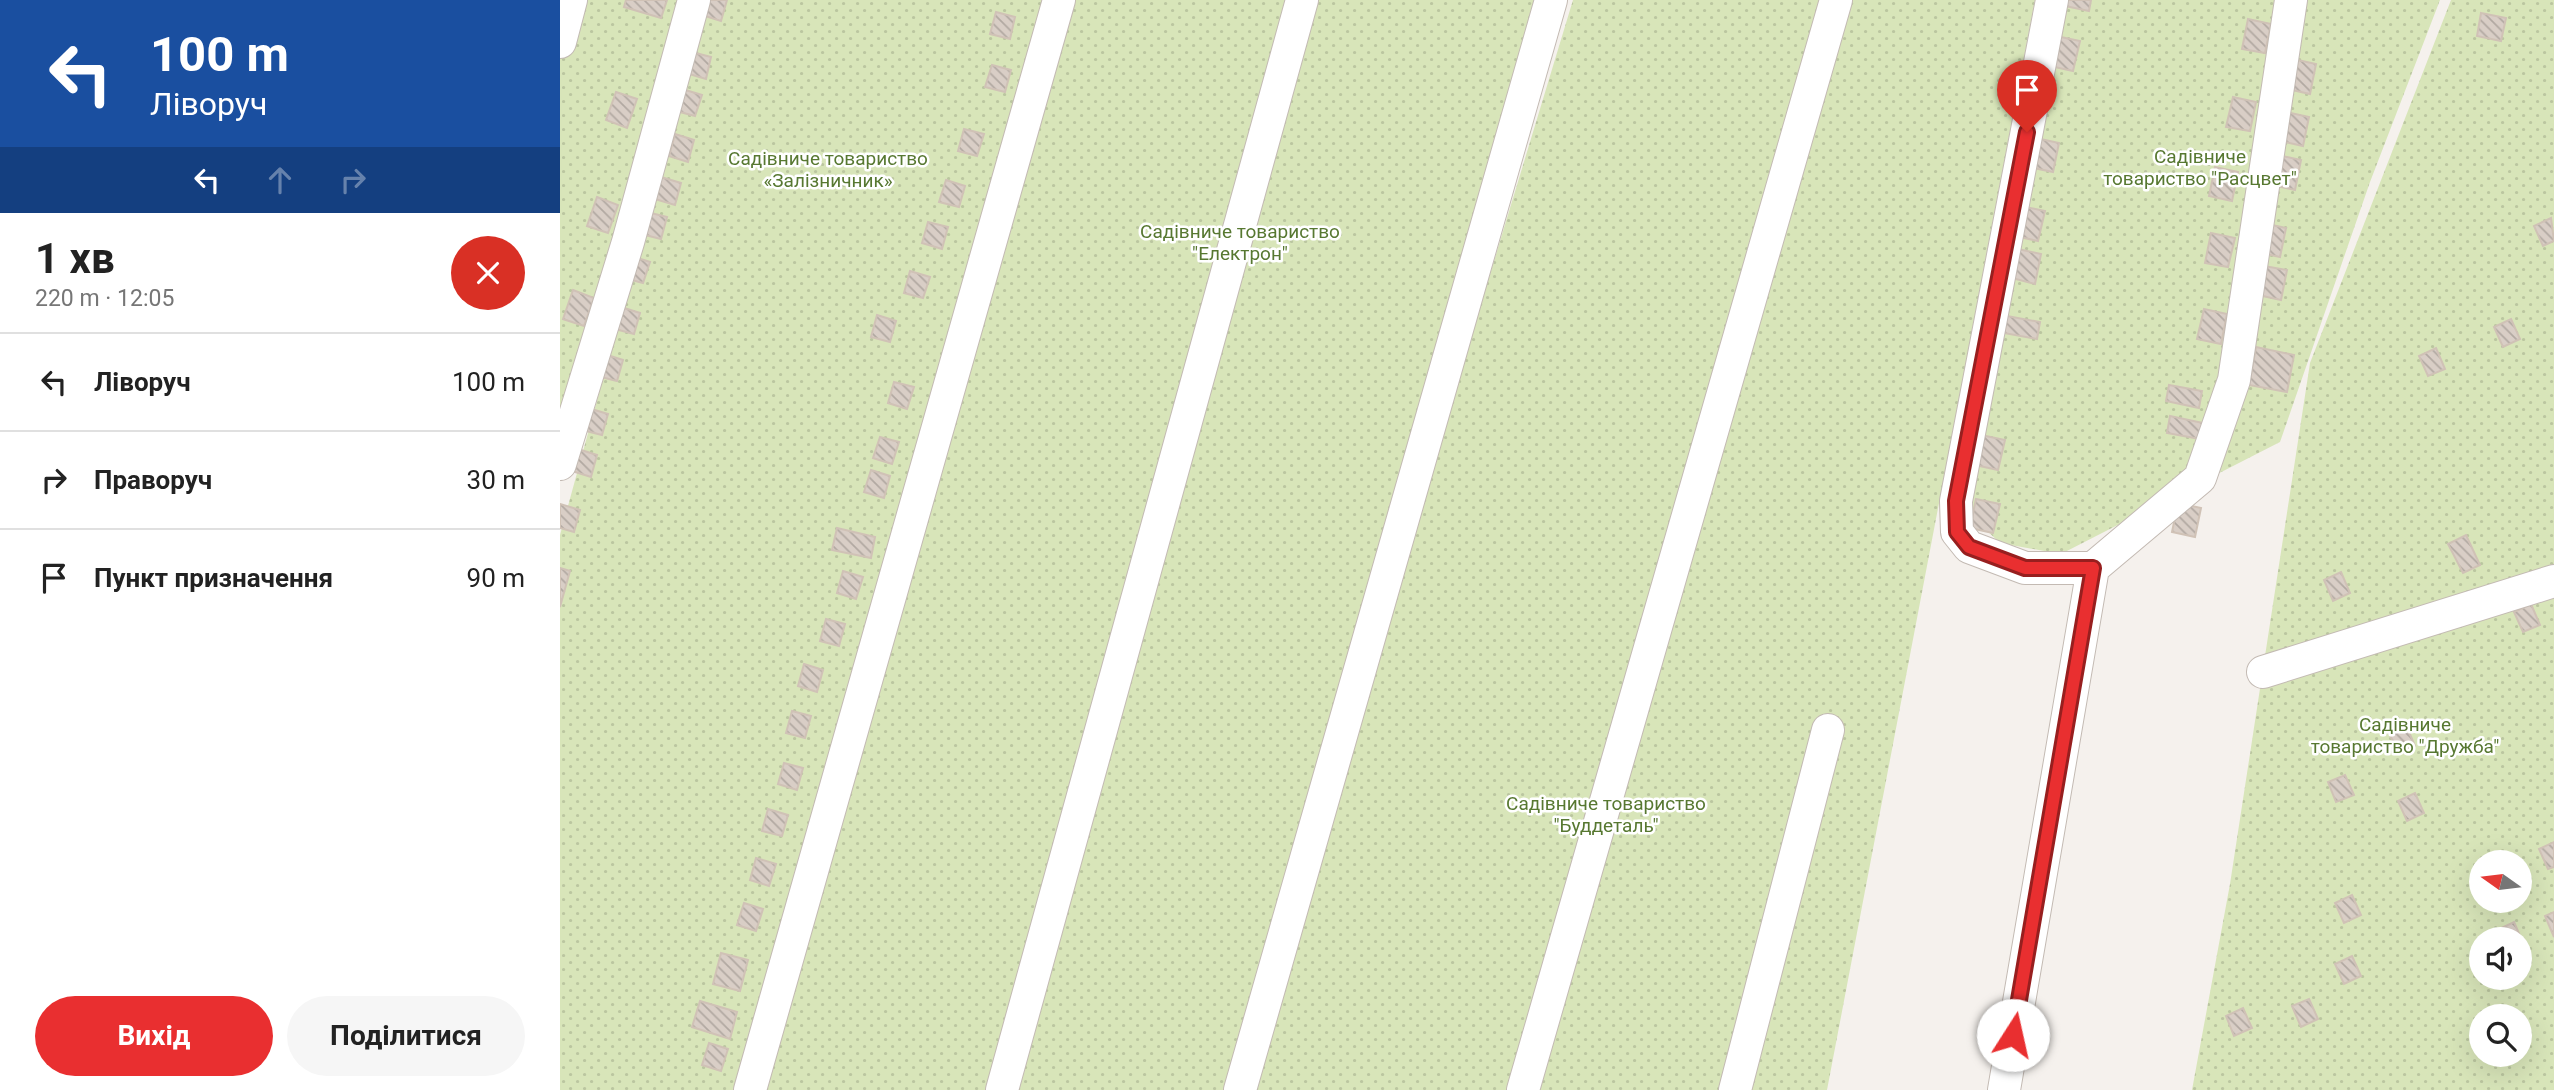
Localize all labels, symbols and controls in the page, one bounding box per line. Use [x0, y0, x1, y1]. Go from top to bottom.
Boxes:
text: 100 m [150, 26, 289, 83]
icon: left [35, 28, 126, 119]
pin [1997, 60, 2057, 132]
icon: arrive [2008, 71, 2046, 109]
text: Ліворуч [150, 85, 267, 123]
park label: Садівниче товариство "Расцвет" [2103, 145, 2297, 190]
park label: Садівниче товариство «Залізничник» [728, 147, 928, 192]
icon: left [188, 161, 226, 199]
icon: ahead [261, 161, 299, 199]
icon: right [334, 161, 372, 199]
park label: Садівниче товариство "Електрон" [1140, 220, 1340, 265]
text: 1 хв [35, 234, 115, 283]
button: close [451, 236, 525, 310]
text: 220 m · 12:05 [35, 285, 174, 312]
icon: left [35, 363, 73, 401]
text: Ліворуч [94, 367, 191, 397]
text: 100 m [452, 367, 525, 397]
icon: right [35, 461, 73, 499]
text: Праворуч [94, 465, 212, 495]
text: 30 m [467, 465, 525, 495]
icon: arrive [35, 559, 73, 597]
text: Пункт призначення [94, 563, 333, 593]
text: 90 m [467, 563, 525, 593]
park label: Садівниче товариство "Дружба" [2311, 713, 2499, 758]
park label: Садівниче товариство "Буддеталь" [1506, 792, 1706, 837]
north arrow [2469, 850, 2532, 914]
map controls [2469, 850, 2532, 1067]
button: sound [2469, 927, 2532, 990]
button: Вихід [35, 996, 273, 1076]
button: Поділитися [287, 996, 525, 1076]
position arrow [1976, 998, 2050, 1072]
button: search [2469, 1004, 2532, 1067]

